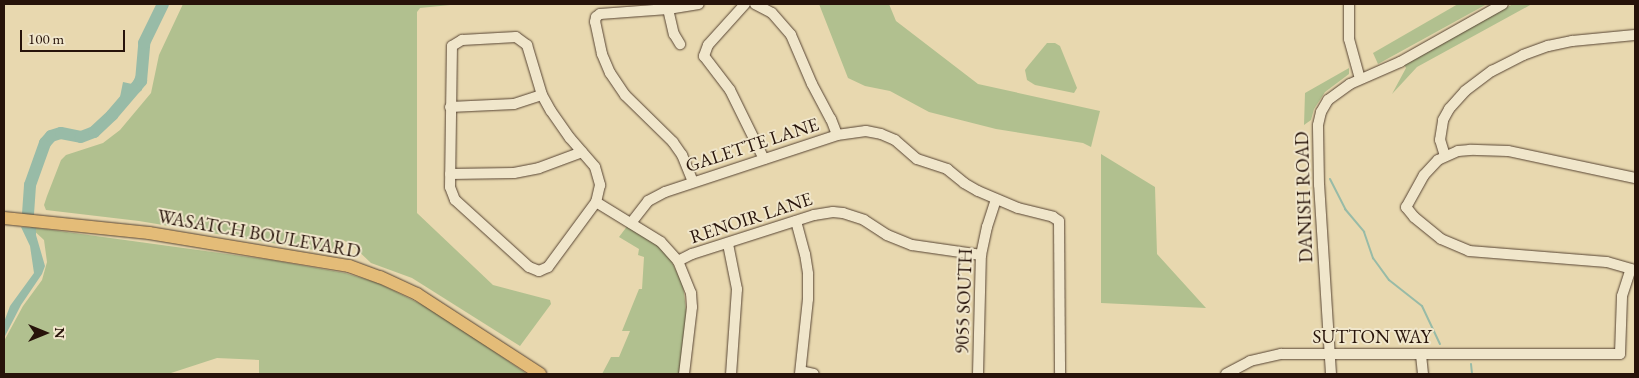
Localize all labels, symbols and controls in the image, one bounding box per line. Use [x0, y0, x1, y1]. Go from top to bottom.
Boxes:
scale bar [22, 20, 128, 52]
text: 100 m [28, 29, 64, 48]
street label: GALETTE LANE [682, 113, 822, 177]
street label: DANISH ROAD [1290, 131, 1318, 263]
street label: RENOIR LANE [687, 187, 815, 249]
street label: WASATCH BOULEVARD [156, 205, 362, 263]
street label: 9055 SOUTH [951, 248, 977, 354]
north arrow [20, 308, 70, 358]
street label: SUTTON WAY [1313, 326, 1431, 348]
text: N [51, 327, 69, 339]

